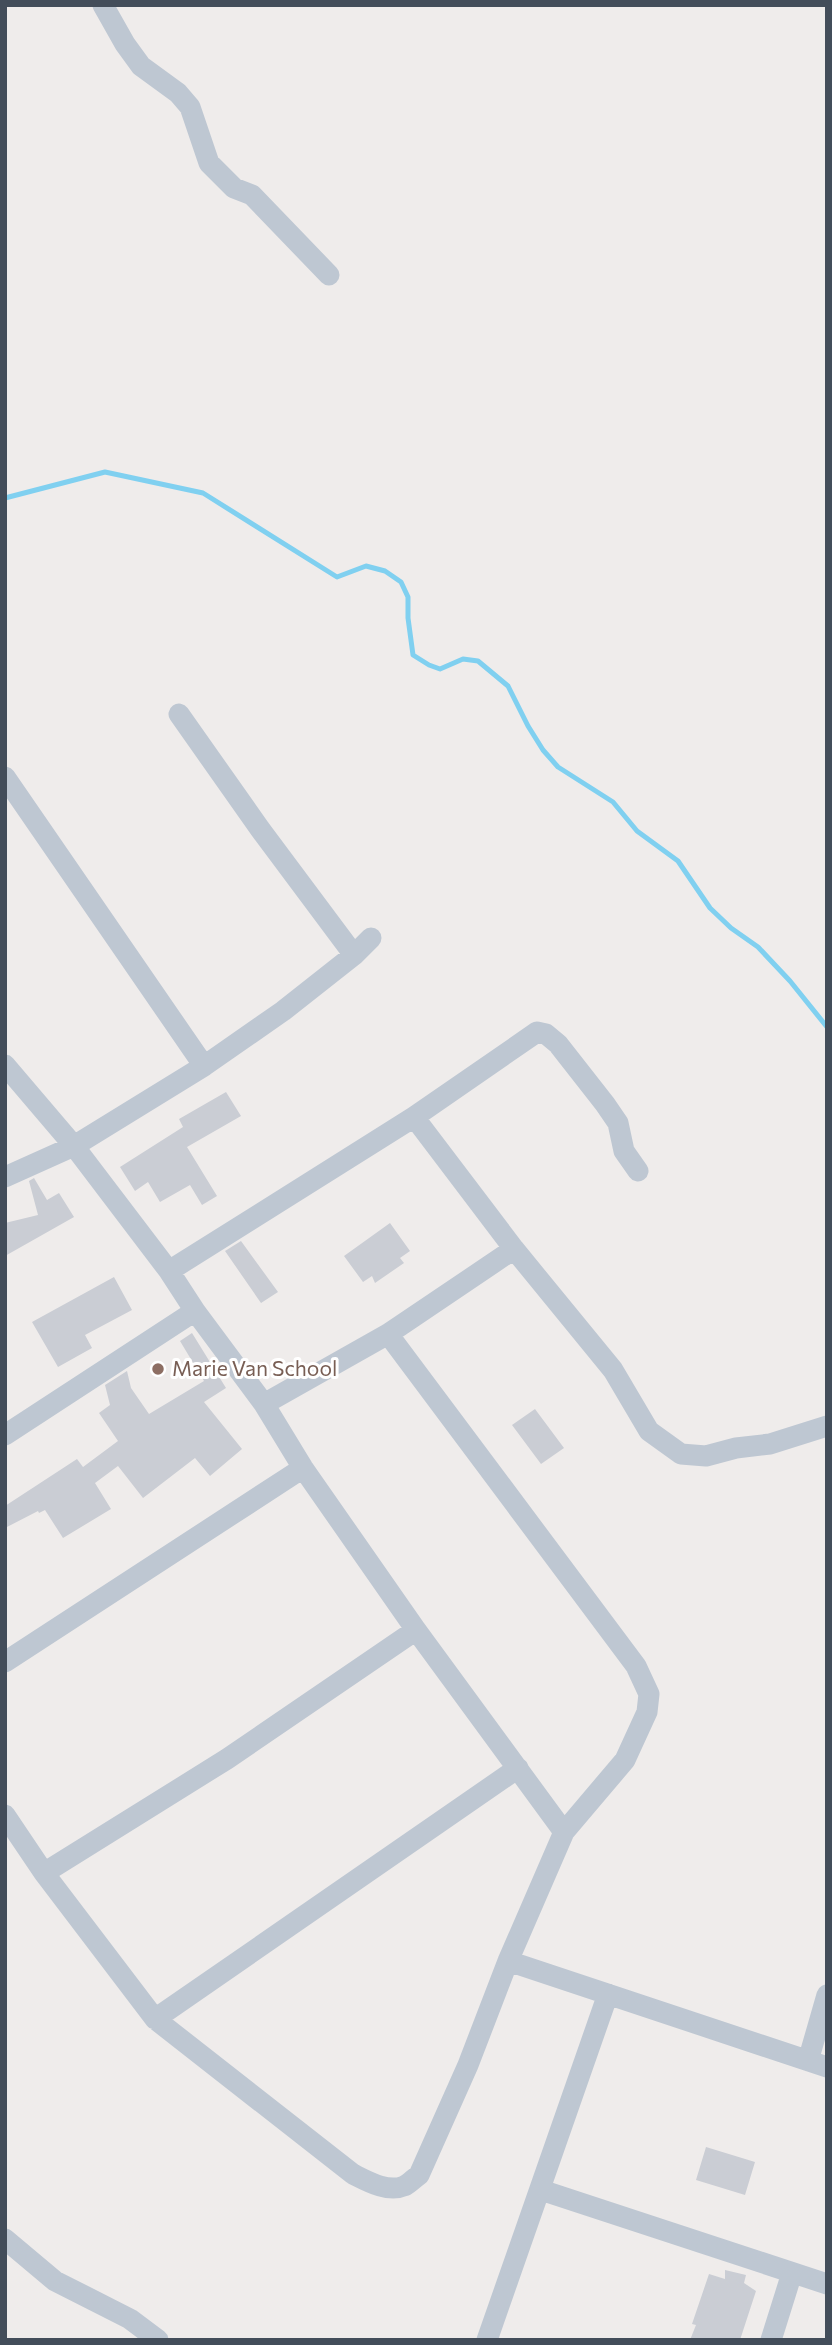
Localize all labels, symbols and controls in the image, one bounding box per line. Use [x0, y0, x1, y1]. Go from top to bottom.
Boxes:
place label: Marie Van School [172, 1355, 337, 1380]
marker: Marie Van School [150, 1361, 166, 1377]

